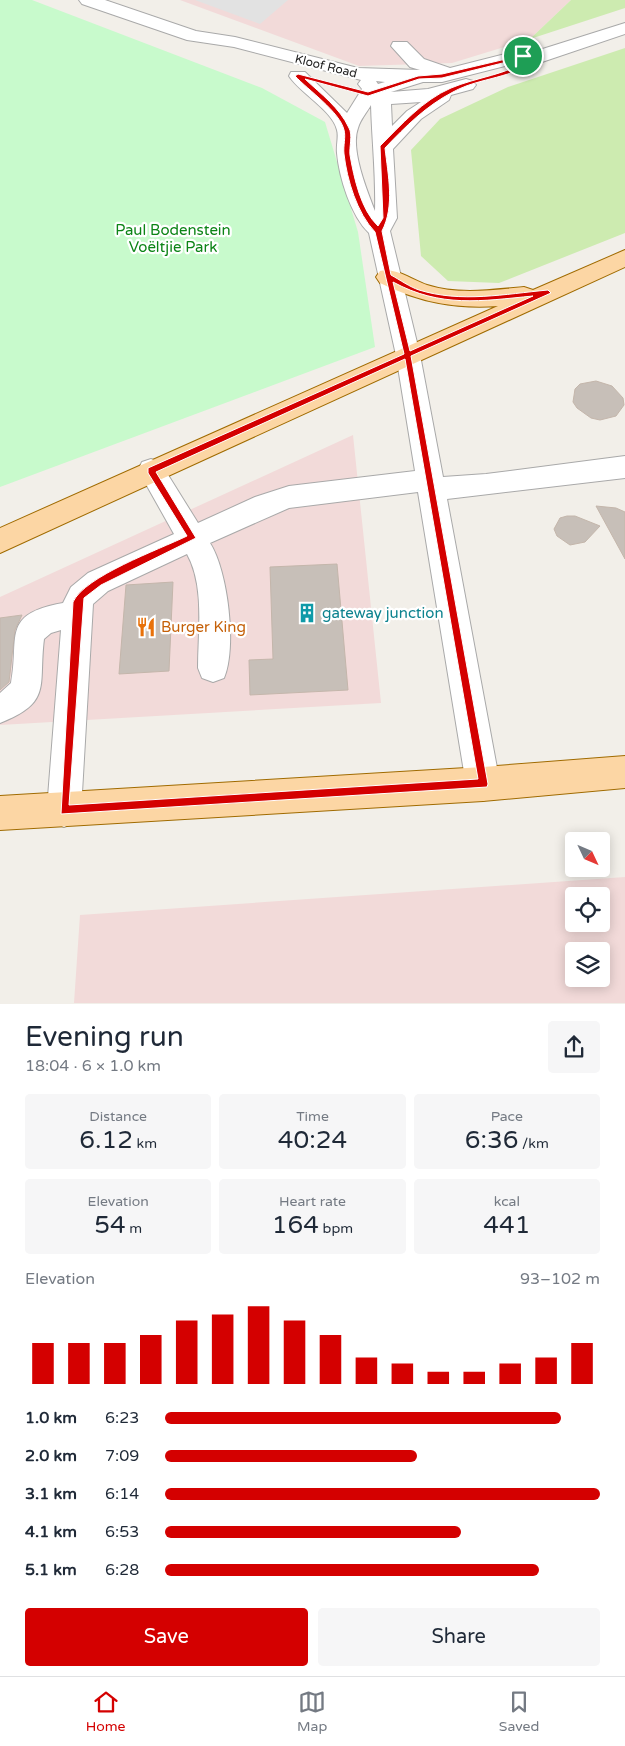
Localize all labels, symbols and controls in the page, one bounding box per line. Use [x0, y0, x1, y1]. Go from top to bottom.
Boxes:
pin [502, 35, 544, 77]
icon: arrive [509, 42, 537, 70]
street label: Kloof Road [294, 52, 358, 80]
park label: Paul Bodenstein Voëltjie Park [115, 221, 231, 256]
building icon: gateway junction [296, 602, 318, 624]
place label: gateway junction [322, 604, 444, 622]
restaurant icon: Burger King [135, 616, 157, 638]
place label: Burger King [161, 618, 246, 636]
north arrow [565, 832, 610, 878]
map controls [565, 832, 610, 987]
button: locate [565, 887, 610, 932]
button: layers [565, 942, 610, 987]
text: Evening run [25, 1020, 184, 1054]
button: share [548, 1021, 600, 1073]
text: 18:04 · 6 × 1.0 km [25, 1056, 161, 1076]
text: Distance [89, 1108, 147, 1125]
text: Time [296, 1108, 329, 1125]
text: Pace [491, 1108, 523, 1125]
text: 6.12 [79, 1125, 133, 1155]
text: 40:24 [278, 1125, 347, 1155]
text: 6:36 [465, 1125, 518, 1155]
text: km [133, 1135, 157, 1152]
text: /km [518, 1135, 549, 1152]
text: Elevation [88, 1193, 149, 1210]
text: Heart rate [279, 1193, 346, 1210]
text: kcal [494, 1193, 520, 1210]
text: 54 [94, 1210, 126, 1240]
text: 164 [272, 1210, 319, 1240]
text: 441 [483, 1210, 530, 1240]
text: m [126, 1220, 142, 1237]
text: bpm [319, 1220, 353, 1237]
text: Elevation [25, 1269, 95, 1289]
text: 93–102 m [520, 1269, 600, 1289]
text: 1.0 km [25, 1408, 77, 1428]
text: 6:23 [105, 1408, 139, 1428]
text: 2.0 km [25, 1446, 77, 1466]
text: 7:09 [105, 1446, 139, 1466]
text: 3.1 km [25, 1484, 77, 1504]
text: 6:14 [105, 1484, 139, 1504]
text: 4.1 km [25, 1522, 77, 1542]
text: 6:53 [105, 1522, 139, 1542]
text: 5.1 km [25, 1560, 77, 1580]
text: 6:28 [105, 1560, 139, 1580]
button: Save [25, 1608, 308, 1666]
button: Share [318, 1608, 600, 1666]
tab: Home [86, 1688, 125, 1735]
tab: Map [297, 1688, 327, 1735]
tab: Saved [499, 1688, 539, 1735]

